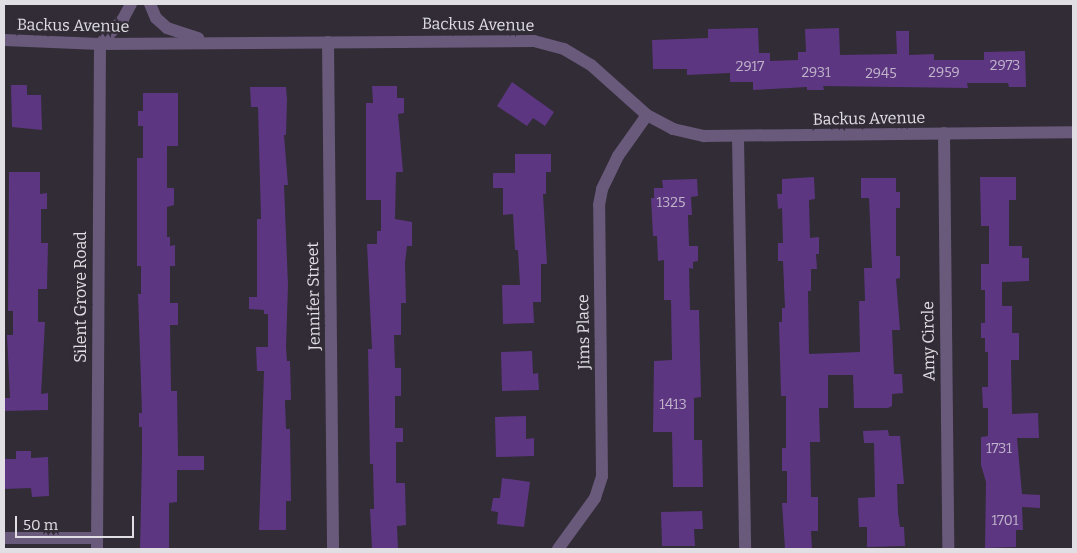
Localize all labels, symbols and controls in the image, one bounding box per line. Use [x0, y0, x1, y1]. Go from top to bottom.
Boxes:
street label: Backus Avenue [422, 14, 534, 36]
street label: Backus Avenue [17, 15, 129, 37]
house number: 2973 [990, 58, 1020, 74]
house number: 2917 [736, 59, 764, 75]
house number: 2931 [801, 65, 831, 81]
house number: 2959 [928, 65, 960, 81]
house number: 2945 [865, 66, 897, 82]
street label: Backus Avenue [813, 108, 925, 130]
house number: 1325 [657, 195, 685, 211]
street label: Silent Grove Road [71, 231, 91, 363]
street label: Jennifer Street [303, 242, 325, 350]
street label: Jims Place [574, 294, 594, 370]
street label: Amy Circle [919, 301, 939, 381]
house number: 1413 [659, 397, 687, 413]
house number: 1731 [986, 441, 1012, 457]
scale bar [18, 506, 136, 538]
house number: 1701 [992, 513, 1018, 529]
text: 50 m [23, 516, 58, 534]

